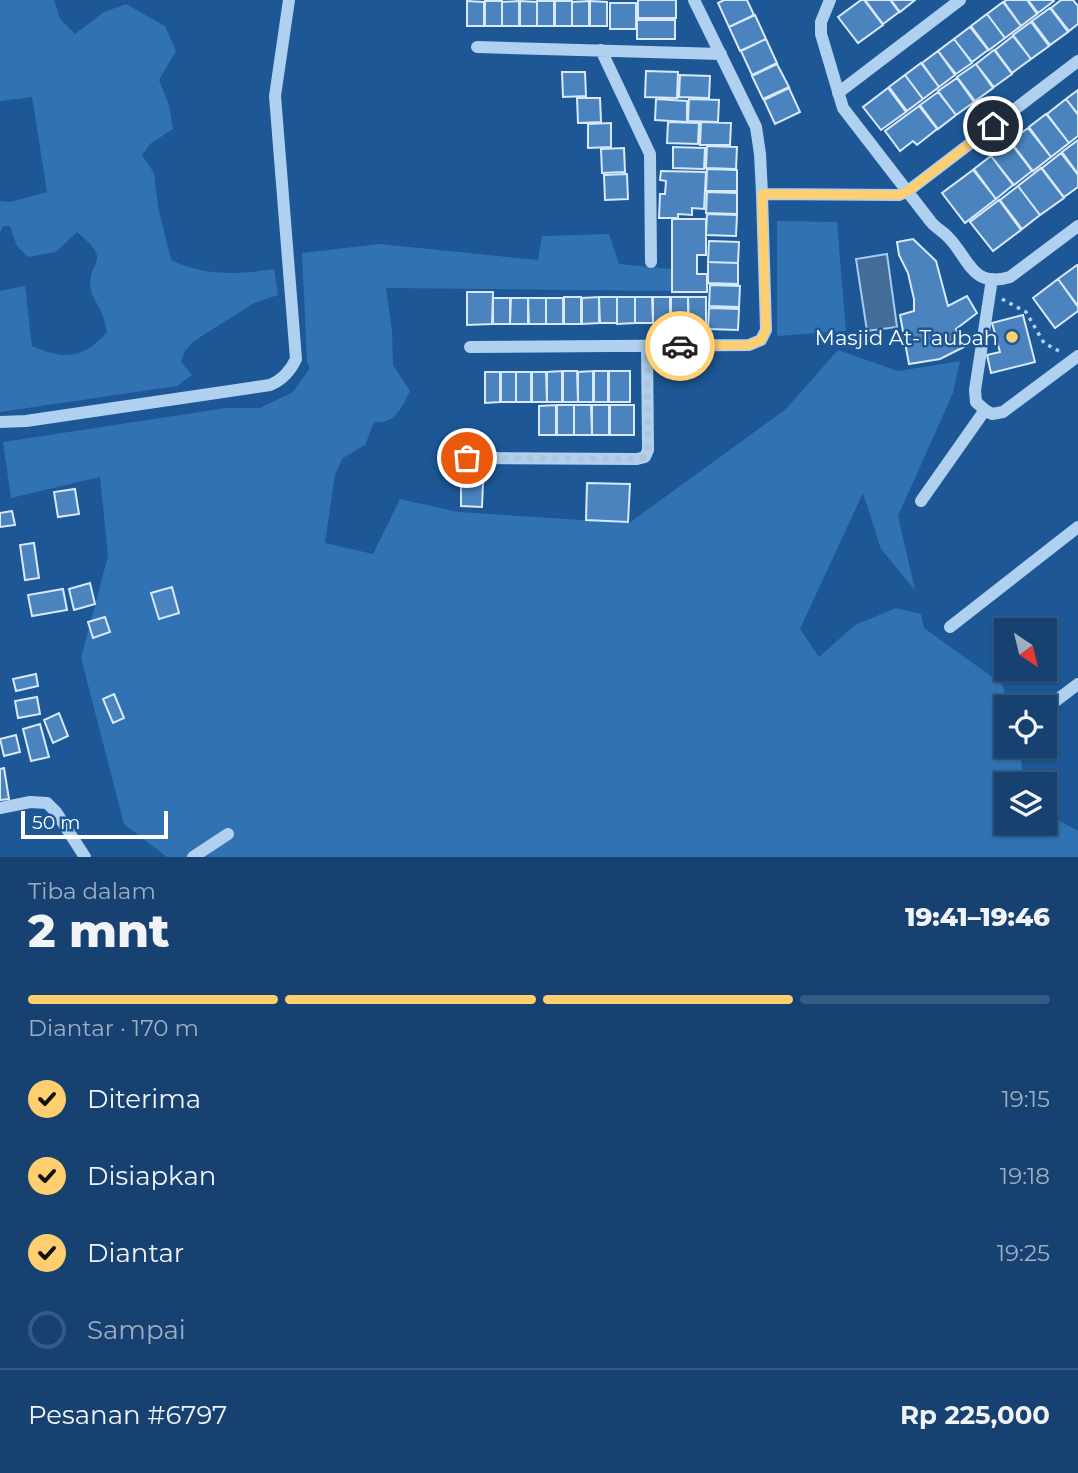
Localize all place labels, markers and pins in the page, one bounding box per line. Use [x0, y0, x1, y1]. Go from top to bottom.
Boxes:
pin [963, 96, 1023, 156]
place label: Masjid At-Taubah [815, 325, 998, 350]
marker: Masjid At-Taubah [1004, 329, 1020, 345]
pin [437, 428, 497, 488]

